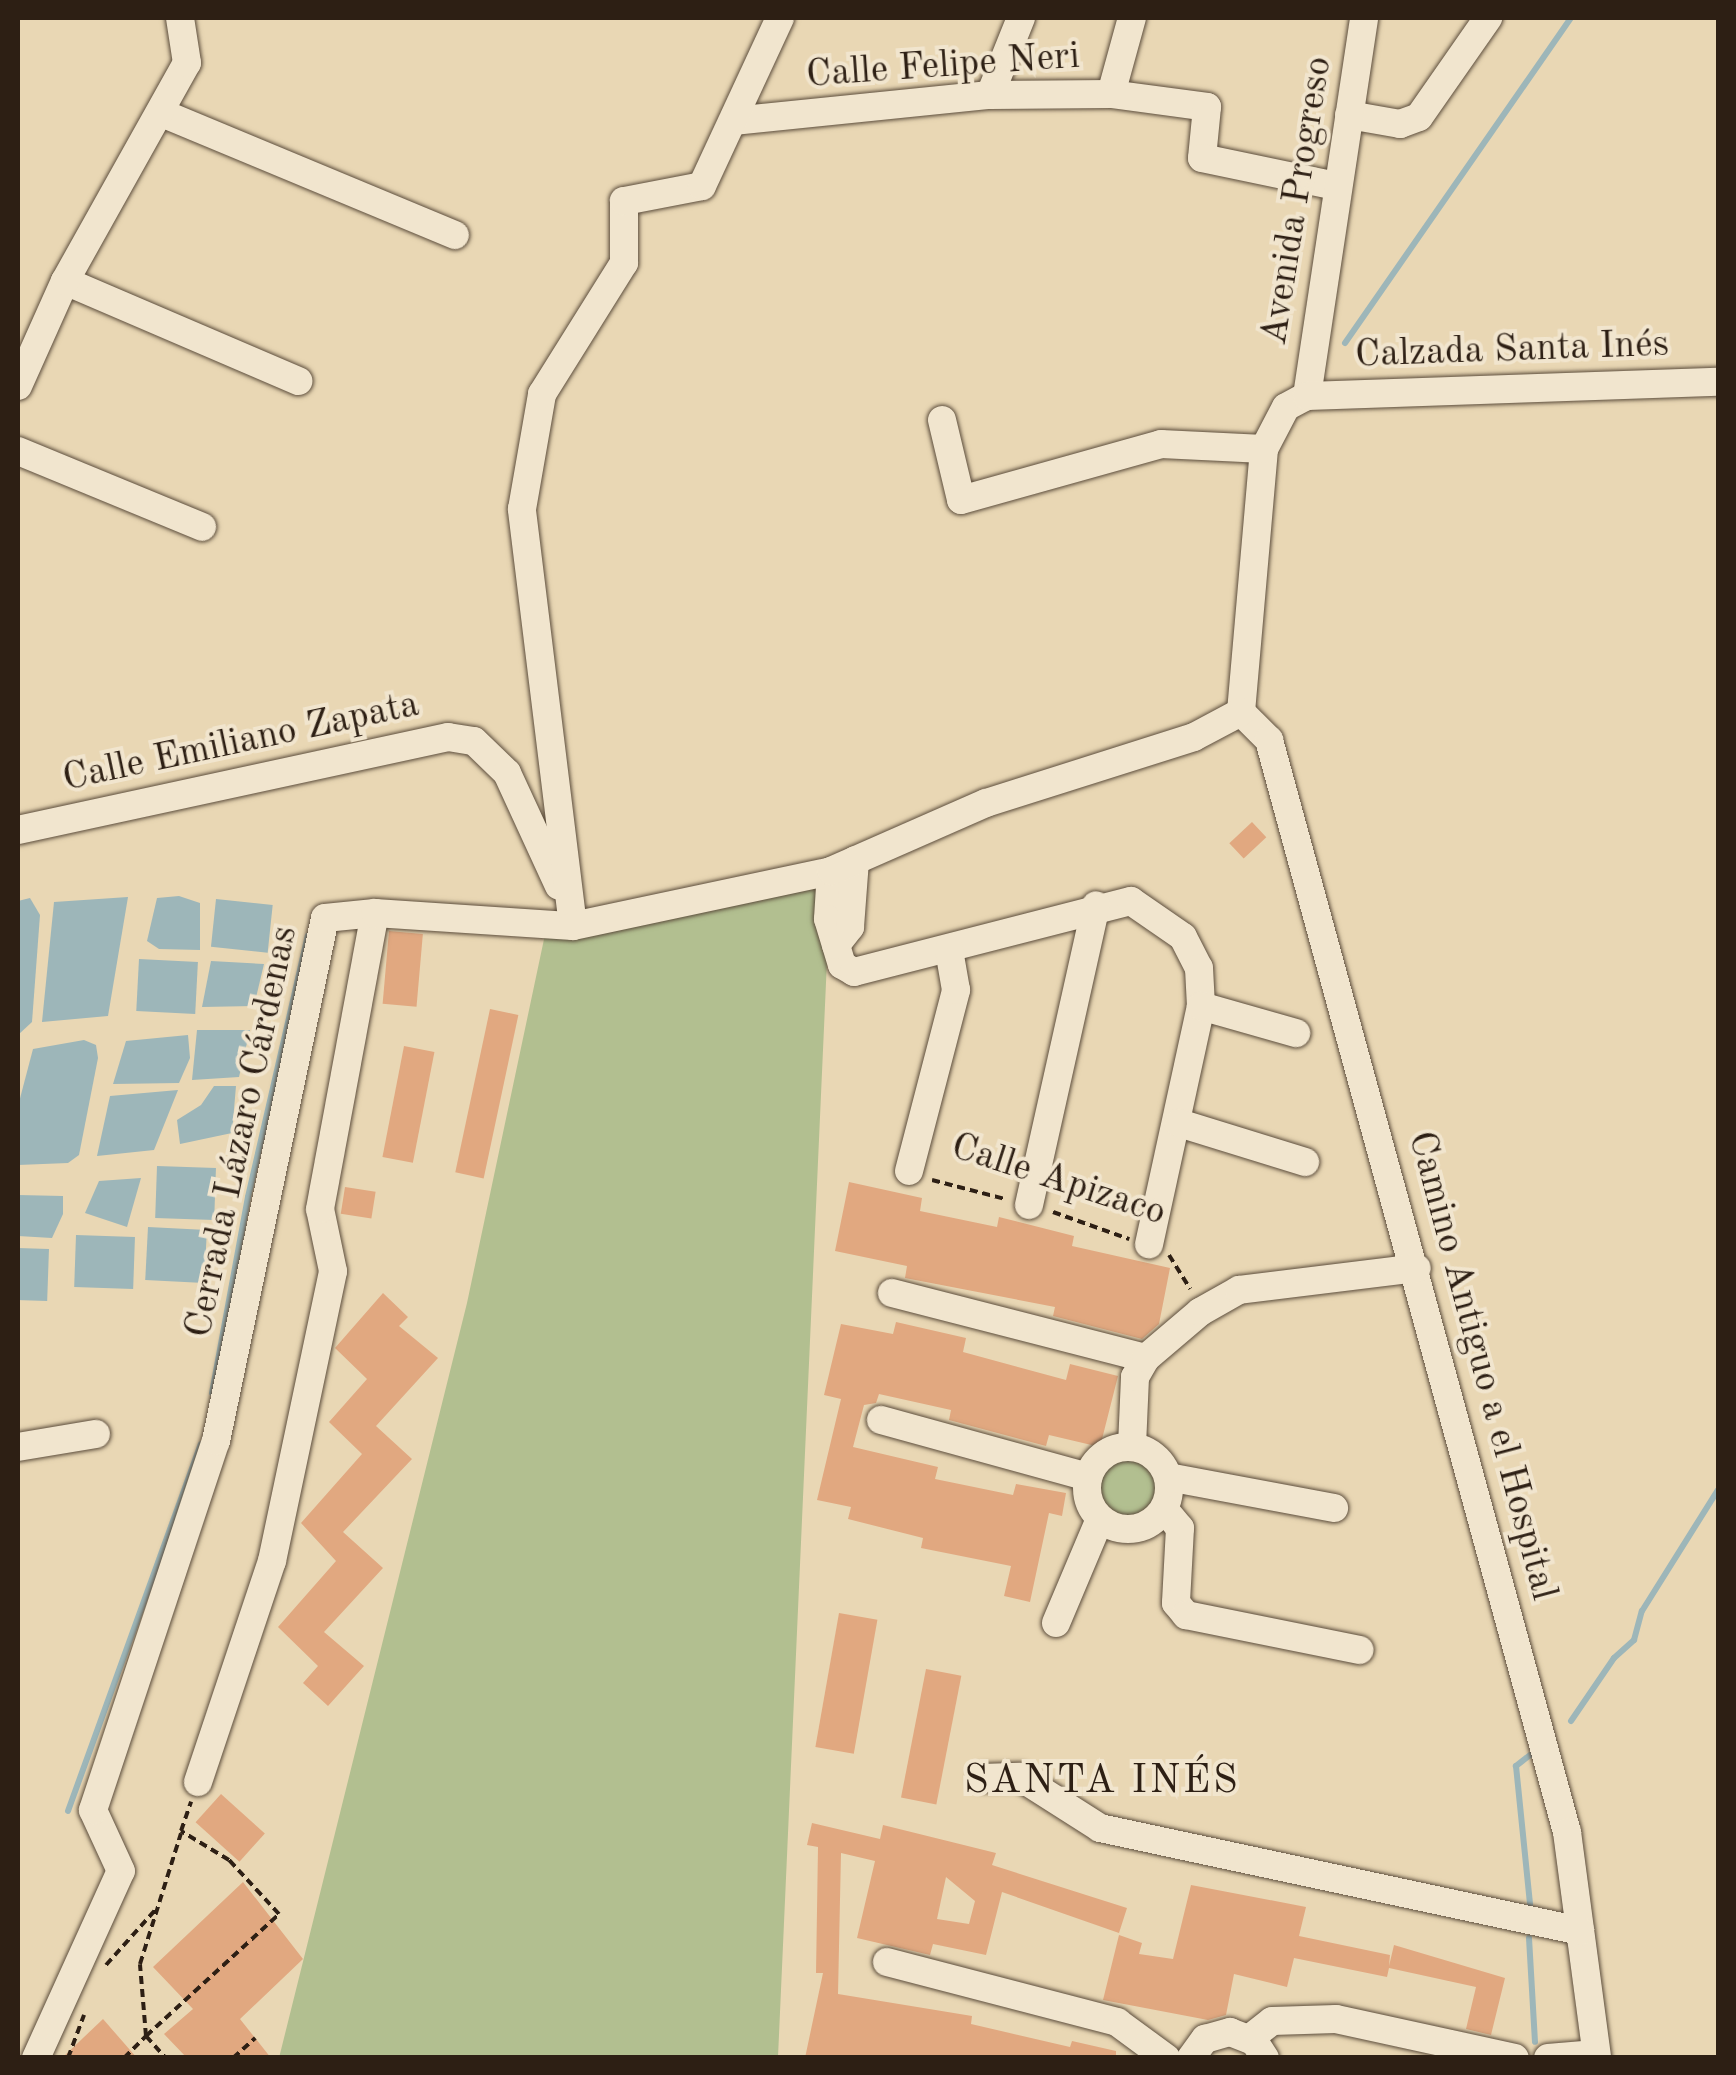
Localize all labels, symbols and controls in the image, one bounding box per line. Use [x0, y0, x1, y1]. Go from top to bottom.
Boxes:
street label: Calle Felipe Neri [805, 35, 1081, 99]
street label: Avenida Progreso [1253, 53, 1343, 349]
street label: Calzada Santa Inés [1354, 323, 1670, 379]
street label: Calle Emiliano Zapata [59, 683, 423, 803]
street label: Cerrada Lázaro Cárdenas [177, 922, 309, 1342]
street label: Calle Apizaco [945, 1125, 1171, 1237]
street label: Camino Antiguo a el Hospital [1396, 1127, 1566, 1605]
district label: SANTA INÉS [964, 1758, 1240, 1806]

